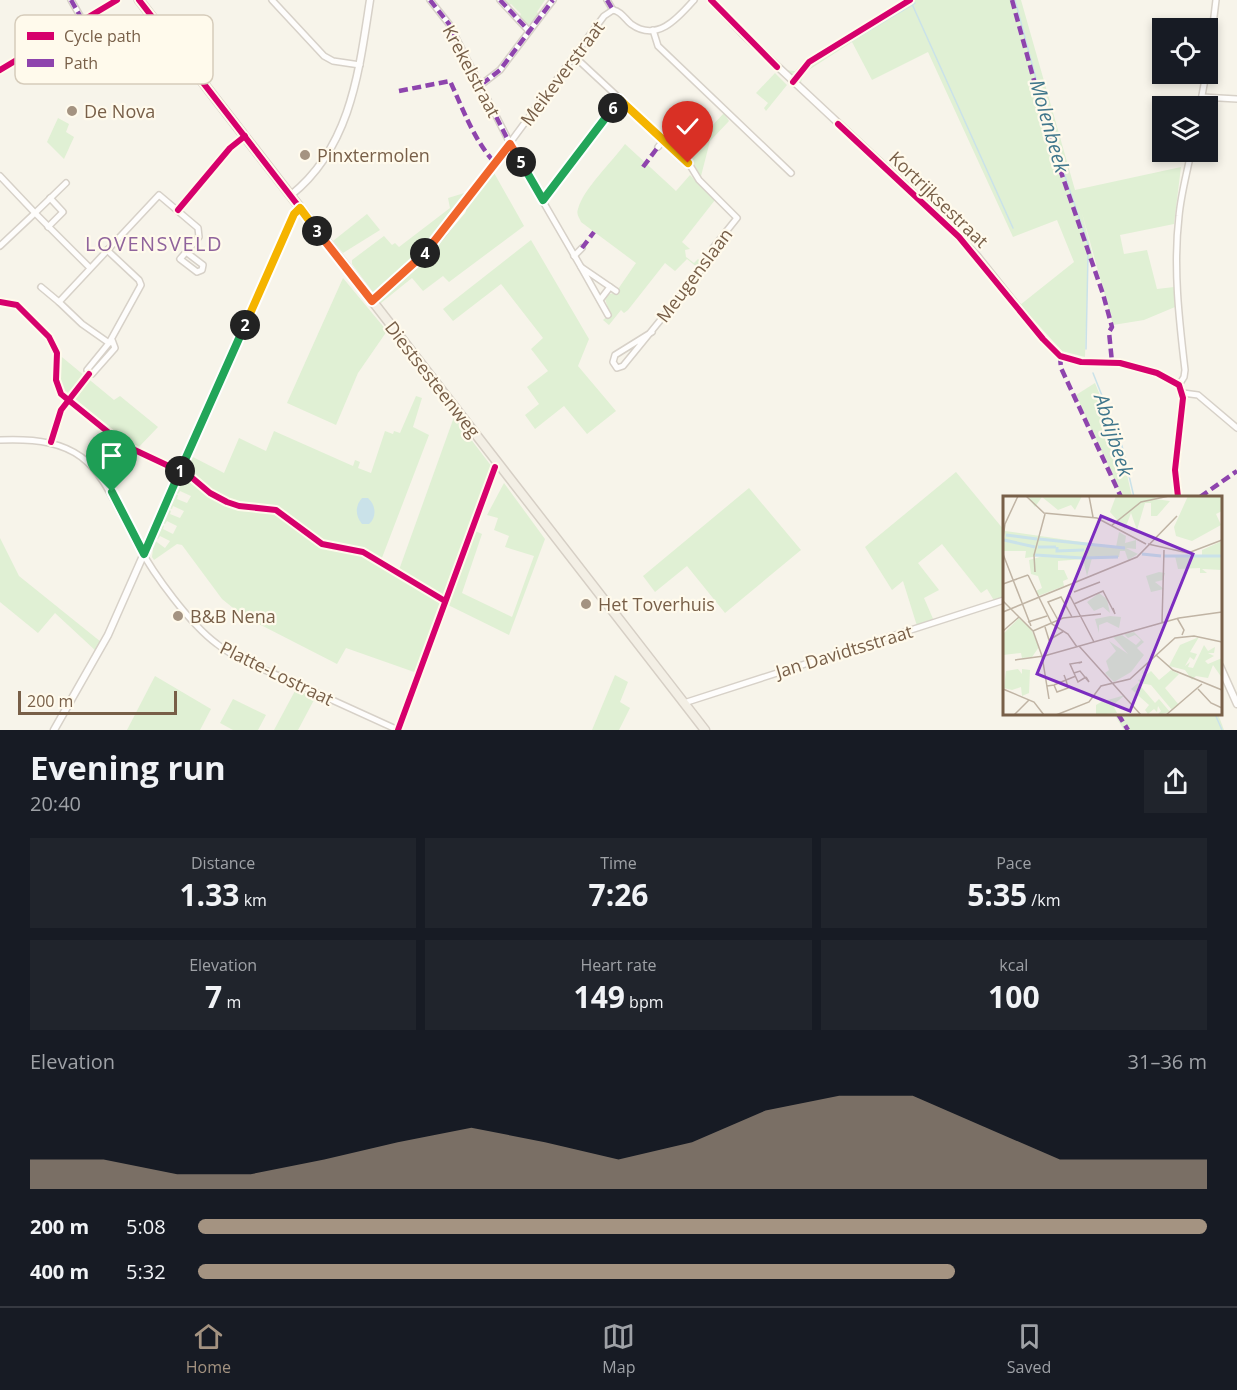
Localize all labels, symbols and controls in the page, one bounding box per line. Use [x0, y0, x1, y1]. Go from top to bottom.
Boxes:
legend [15, 15, 213, 84]
street label: Meikeverstraat [515, 16, 609, 130]
map controls [1152, 18, 1218, 162]
button: locate [1152, 18, 1218, 84]
street label: Krekelstraat [438, 21, 506, 121]
text: Cycle path [64, 25, 141, 47]
text: Path [64, 52, 98, 74]
water label: Molenbeek [1024, 76, 1077, 177]
pin: 6 [598, 93, 628, 123]
button: layers [1152, 96, 1218, 162]
text: 6 [608, 97, 618, 119]
place label: De Nova [84, 99, 155, 123]
pin [662, 101, 713, 163]
marker: De Nova [65, 104, 79, 118]
icon: check [671, 110, 704, 143]
place label: Pinxtermolen [317, 143, 430, 167]
street label: Kortrijksestraat [884, 146, 994, 252]
pin: 5 [506, 147, 536, 177]
marker: Pinxtermolen [298, 148, 312, 162]
text: 5 [516, 151, 526, 173]
pin: 3 [302, 216, 332, 246]
text: 3 [312, 220, 322, 242]
street label: Meugenslaan [651, 223, 737, 327]
district label: LOVENSVELD [85, 230, 223, 257]
pin: 4 [410, 238, 440, 268]
text: 4 [420, 242, 430, 264]
pin: 2 [230, 310, 260, 340]
text: 2 [240, 314, 250, 336]
street label: Diestsesteenweg [380, 316, 486, 442]
water label: Abdijbeek [1087, 388, 1140, 481]
pin [86, 430, 137, 492]
icon: arrive [95, 439, 128, 472]
pin: 1 [165, 456, 195, 486]
text: 1 [175, 460, 185, 482]
inset map [1003, 496, 1222, 715]
place label: Het Toverhuis [598, 592, 715, 616]
marker: Het Toverhuis [579, 597, 593, 611]
place label: B&B Nena [190, 604, 276, 628]
marker: B&B Nena [171, 609, 185, 623]
street label: Jan Davidtsstraat [771, 619, 915, 684]
street label: Platte-Lostraat [216, 635, 338, 711]
scale bar [18, 688, 177, 716]
text: 200 m [27, 690, 73, 712]
text: Evening run [30, 745, 226, 790]
button: share [1144, 750, 1207, 813]
text: 20:40 [30, 790, 81, 817]
text: Distance [191, 852, 255, 874]
text: Time [600, 852, 637, 874]
text: Pace [996, 852, 1031, 874]
text: 1.33 [179, 874, 239, 915]
text: 7:26 [588, 874, 649, 915]
text: 5:35 [967, 874, 1027, 915]
text: km [239, 889, 267, 911]
text: /km [1027, 889, 1060, 911]
text: Elevation [189, 954, 257, 976]
text: Heart rate [580, 954, 657, 976]
text: kcal [999, 954, 1028, 976]
text: 7 [205, 976, 222, 1017]
text: 149 [573, 976, 625, 1017]
text: 100 [988, 976, 1040, 1017]
text: m [222, 991, 241, 1013]
text: bpm [625, 991, 664, 1013]
text: Elevation [30, 1048, 115, 1075]
text: 31–36 m [1128, 1048, 1207, 1075]
text: 200 m [30, 1213, 89, 1240]
text: 5:08 [126, 1213, 166, 1240]
text: 400 m [30, 1258, 89, 1285]
text: 5:32 [126, 1258, 166, 1285]
tab: Home [186, 1320, 231, 1378]
tab: Map [602, 1320, 635, 1378]
tab: Saved [1007, 1320, 1051, 1378]

